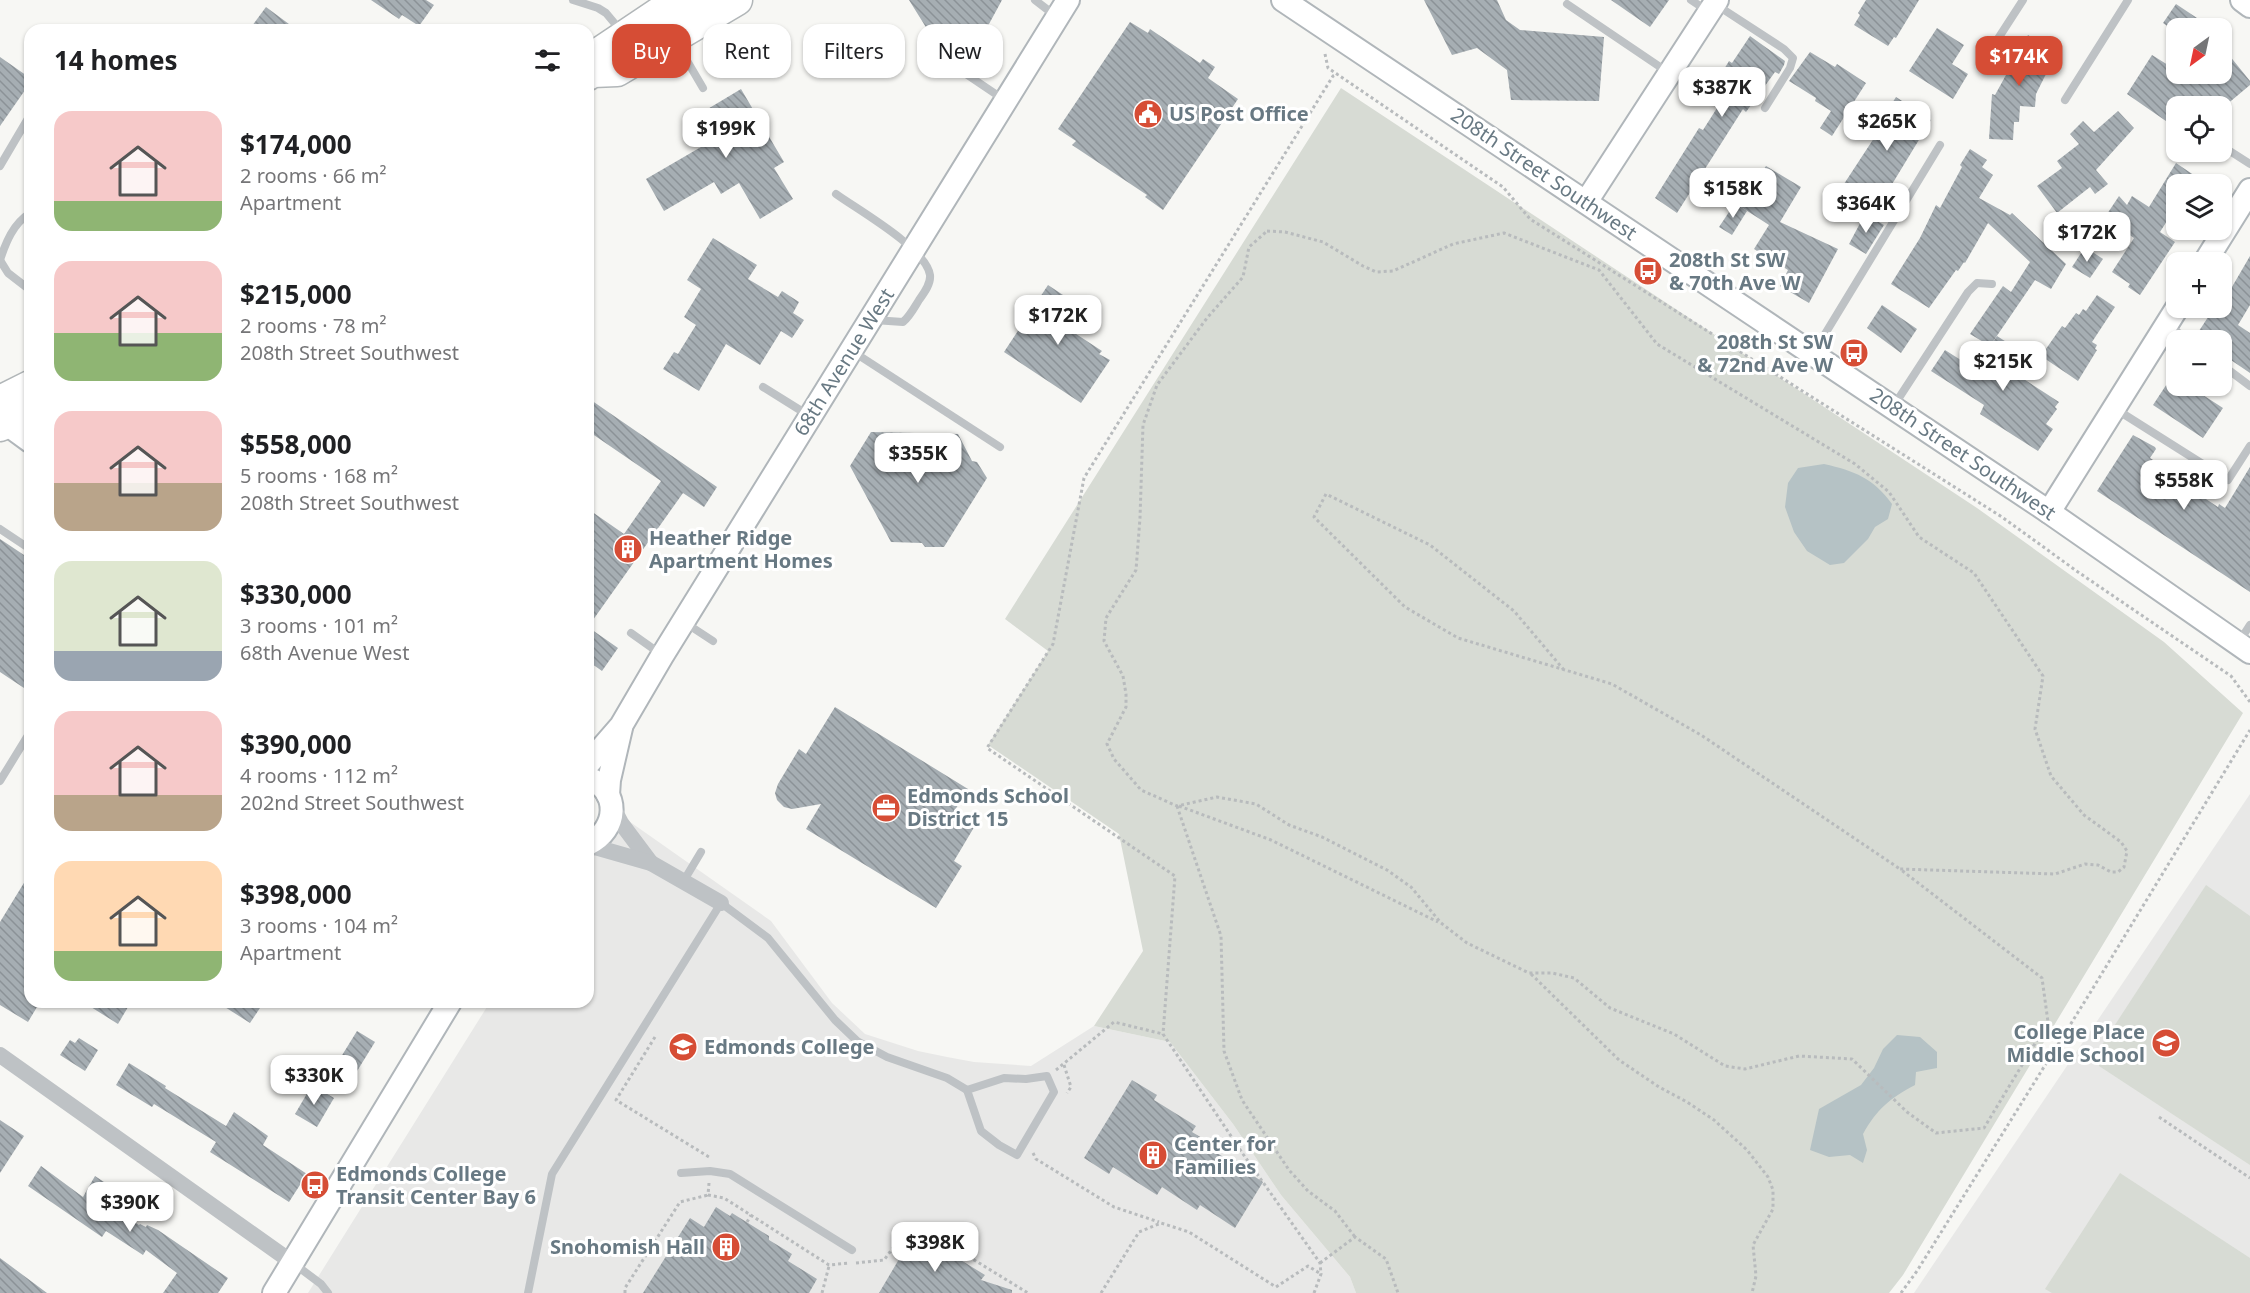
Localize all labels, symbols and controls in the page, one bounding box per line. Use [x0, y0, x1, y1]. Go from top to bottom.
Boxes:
north arrow [2166, 18, 2232, 84]
map controls [2166, 18, 2232, 396]
chip: Buy [612, 24, 691, 78]
chip: Rent [703, 24, 791, 78]
chip: Filters [803, 24, 905, 78]
chip: New [917, 24, 1003, 78]
pin: $174K [1977, 36, 2061, 87]
text: 14 homes [54, 42, 178, 78]
text: $174K [1989, 42, 2049, 69]
icon: filters [531, 44, 564, 77]
pin: $387K [1680, 67, 1764, 118]
text: $387K [1692, 73, 1752, 100]
button: locate [2166, 96, 2232, 162]
public building icon: US Post Office [1132, 98, 1164, 130]
place label: US Post Office [1169, 100, 1309, 127]
street label: 208th Street Southwest [1446, 101, 1643, 246]
pin: $265K [1845, 101, 1929, 152]
text: $265K [1857, 107, 1917, 134]
pin: $199K [684, 108, 768, 159]
text: $199K [696, 114, 756, 141]
text: $174,000 [240, 126, 352, 162]
icon: home [102, 135, 174, 207]
text: 2 rooms · 66 m² [240, 162, 387, 189]
pin: $158K [1691, 168, 1775, 219]
text: $158K [1703, 174, 1763, 201]
button: layers [2166, 174, 2232, 240]
pin: $364K [1824, 183, 1908, 234]
text: Apartment [240, 189, 341, 216]
text: $364K [1836, 189, 1896, 216]
pin: $172K [2045, 212, 2129, 263]
text: $172K [2057, 218, 2117, 245]
place label: 208th St SW & 70th Ave W [1669, 246, 1801, 296]
button: + [2166, 252, 2232, 318]
bus stop icon: 208th St SW & 70th Ave W [1632, 255, 1664, 287]
text: $215,000 [240, 276, 352, 312]
street label: 68th Avenue West [787, 283, 900, 441]
icon: home [102, 285, 174, 357]
pin: $172K [1016, 295, 1100, 346]
text: $172K [1028, 301, 1088, 328]
text: 2 rooms · 78 m² [240, 312, 387, 339]
place label: 208th St SW & 72nd Ave W [1697, 328, 1834, 378]
button: − [2166, 330, 2232, 396]
bus stop icon: 208th St SW & 72nd Ave W [1838, 337, 1870, 369]
text: 208th Street Southwest [240, 339, 459, 366]
pin: $215K [1961, 341, 2045, 392]
text: $215K [1973, 347, 2033, 374]
street label: 208th Street Southwest [1865, 381, 2062, 526]
text: $558,000 [240, 426, 352, 462]
pin: $355K [876, 433, 960, 484]
icon: home [102, 435, 174, 507]
text: $355K [888, 439, 948, 466]
pin: $558K [2142, 460, 2226, 511]
text: 5 rooms · 168 m² [240, 462, 398, 489]
text: $558K [2154, 466, 2214, 493]
text: 208th Street Southwest [240, 489, 459, 516]
place label: Heather Ridge Apartment Homes [649, 524, 833, 574]
building icon: Heather Ridge Apartment Homes [612, 533, 644, 565]
text: $330,000 [240, 576, 352, 612]
icon: home [102, 585, 174, 657]
text: 3 rooms · 101 m² [240, 612, 398, 639]
text: 68th Avenue West [240, 639, 409, 666]
text: $390,000 [240, 726, 352, 762]
icon: home [102, 735, 174, 807]
text: 4 rooms · 112 m² [240, 762, 398, 789]
place label: Edmonds School District 15 [907, 782, 1069, 832]
text: 202nd Street Southwest [240, 789, 464, 816]
office icon: Edmonds School District 15 [870, 792, 902, 824]
text: $398,000 [240, 876, 352, 912]
icon: home [102, 885, 174, 957]
text: 3 rooms · 104 m² [240, 912, 398, 939]
text: Apartment [240, 939, 341, 966]
place label: College Place Middle School [2006, 1018, 2145, 1068]
school or university icon: College Place Middle School [2150, 1027, 2182, 1059]
school or university icon: Edmonds College [667, 1031, 699, 1063]
place label: Edmonds College [704, 1033, 875, 1060]
pin: $330K [272, 1055, 356, 1106]
text: $330K [284, 1061, 344, 1088]
place label: Center for Families [1174, 1130, 1276, 1180]
building icon: Center for Families [1137, 1139, 1169, 1171]
place label: Edmonds College Transit Center Bay 6 [336, 1160, 536, 1210]
bus stop icon: Edmonds College Transit Center Bay 6 [299, 1169, 331, 1201]
pin: $390K [88, 1182, 172, 1233]
text: $390K [100, 1188, 160, 1215]
pin: $398K [893, 1222, 977, 1273]
text: $398K [905, 1228, 965, 1255]
building icon: Snohomish Hall [710, 1231, 742, 1263]
place label: Snohomish Hall [550, 1233, 705, 1260]

